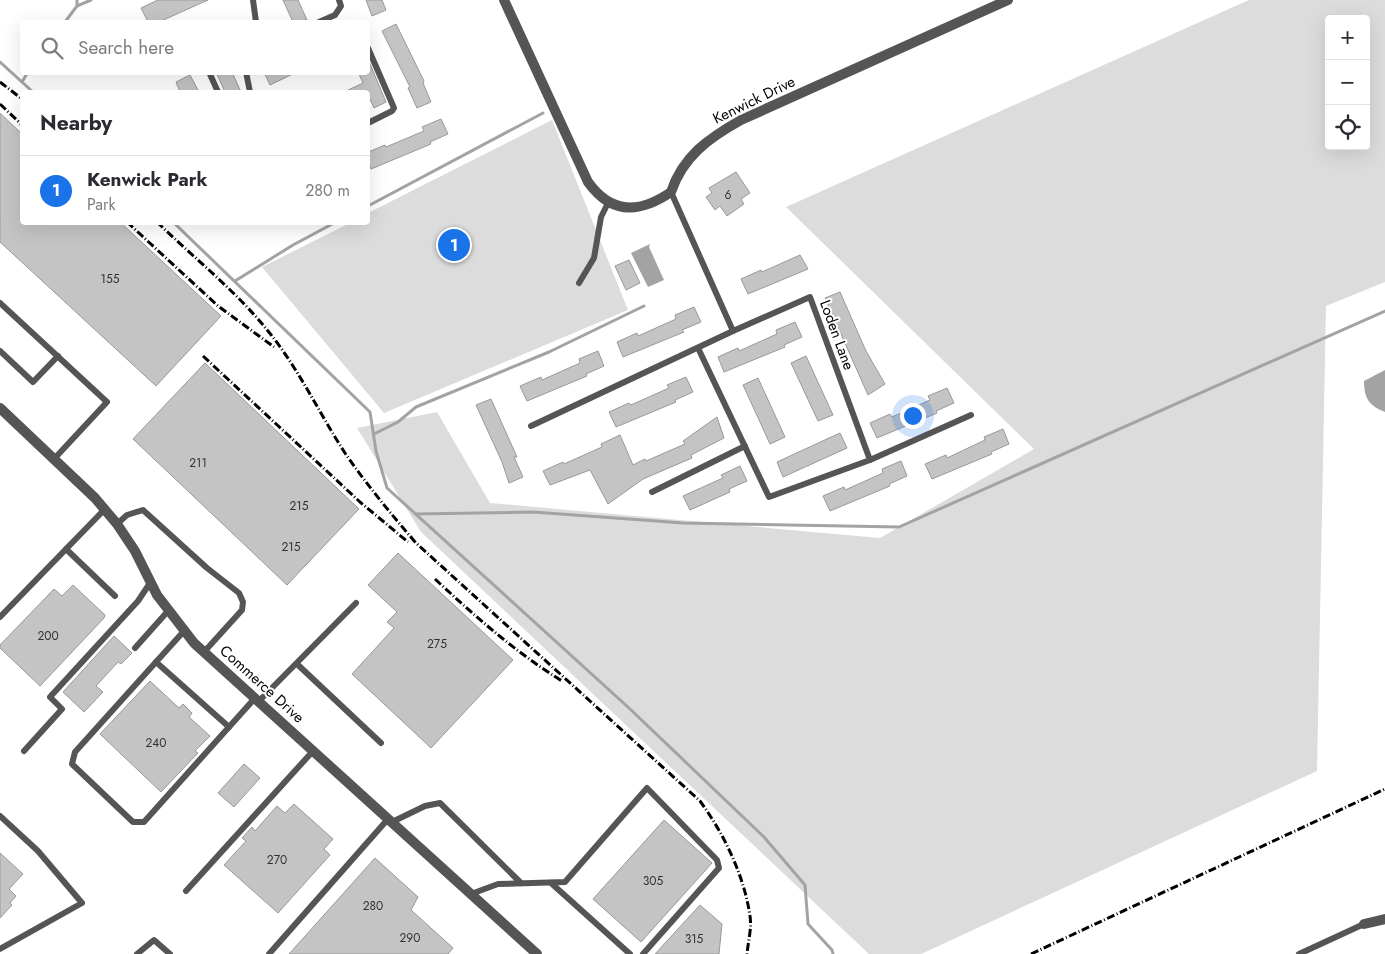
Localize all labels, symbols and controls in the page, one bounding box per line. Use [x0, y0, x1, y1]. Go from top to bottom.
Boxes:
map controls [1325, 15, 1370, 150]
button: + [1325, 15, 1370, 60]
search box [20, 20, 370, 75]
icon: search [38, 34, 66, 62]
text: Search here [78, 34, 174, 61]
button: − [1325, 60, 1370, 105]
street label: Kenwick Drive [709, 70, 799, 129]
button: locate [1325, 105, 1370, 150]
text: Nearby [40, 108, 112, 138]
text: Kenwick Park [87, 166, 207, 193]
text: 1 [52, 179, 60, 202]
text: 280 m [305, 179, 350, 202]
house number: 6 [725, 186, 732, 204]
text: Park [87, 193, 116, 216]
pin: 1 [438, 226, 470, 264]
house number: 155 [101, 270, 120, 288]
street label: Loden Lane [814, 297, 860, 373]
your location [900, 403, 926, 429]
house number: 211 [189, 454, 207, 472]
house number: 215 [290, 497, 309, 515]
house number: 215 [282, 538, 301, 556]
house number: 200 [37, 627, 59, 645]
house number: 275 [427, 635, 447, 653]
street label: Commerce Drive [215, 640, 309, 728]
house number: 240 [145, 734, 167, 752]
house number: 270 [267, 851, 287, 869]
house number: 305 [643, 872, 663, 890]
house number: 280 [363, 897, 383, 915]
house number: 290 [400, 929, 420, 947]
house number: 315 [685, 930, 704, 948]

